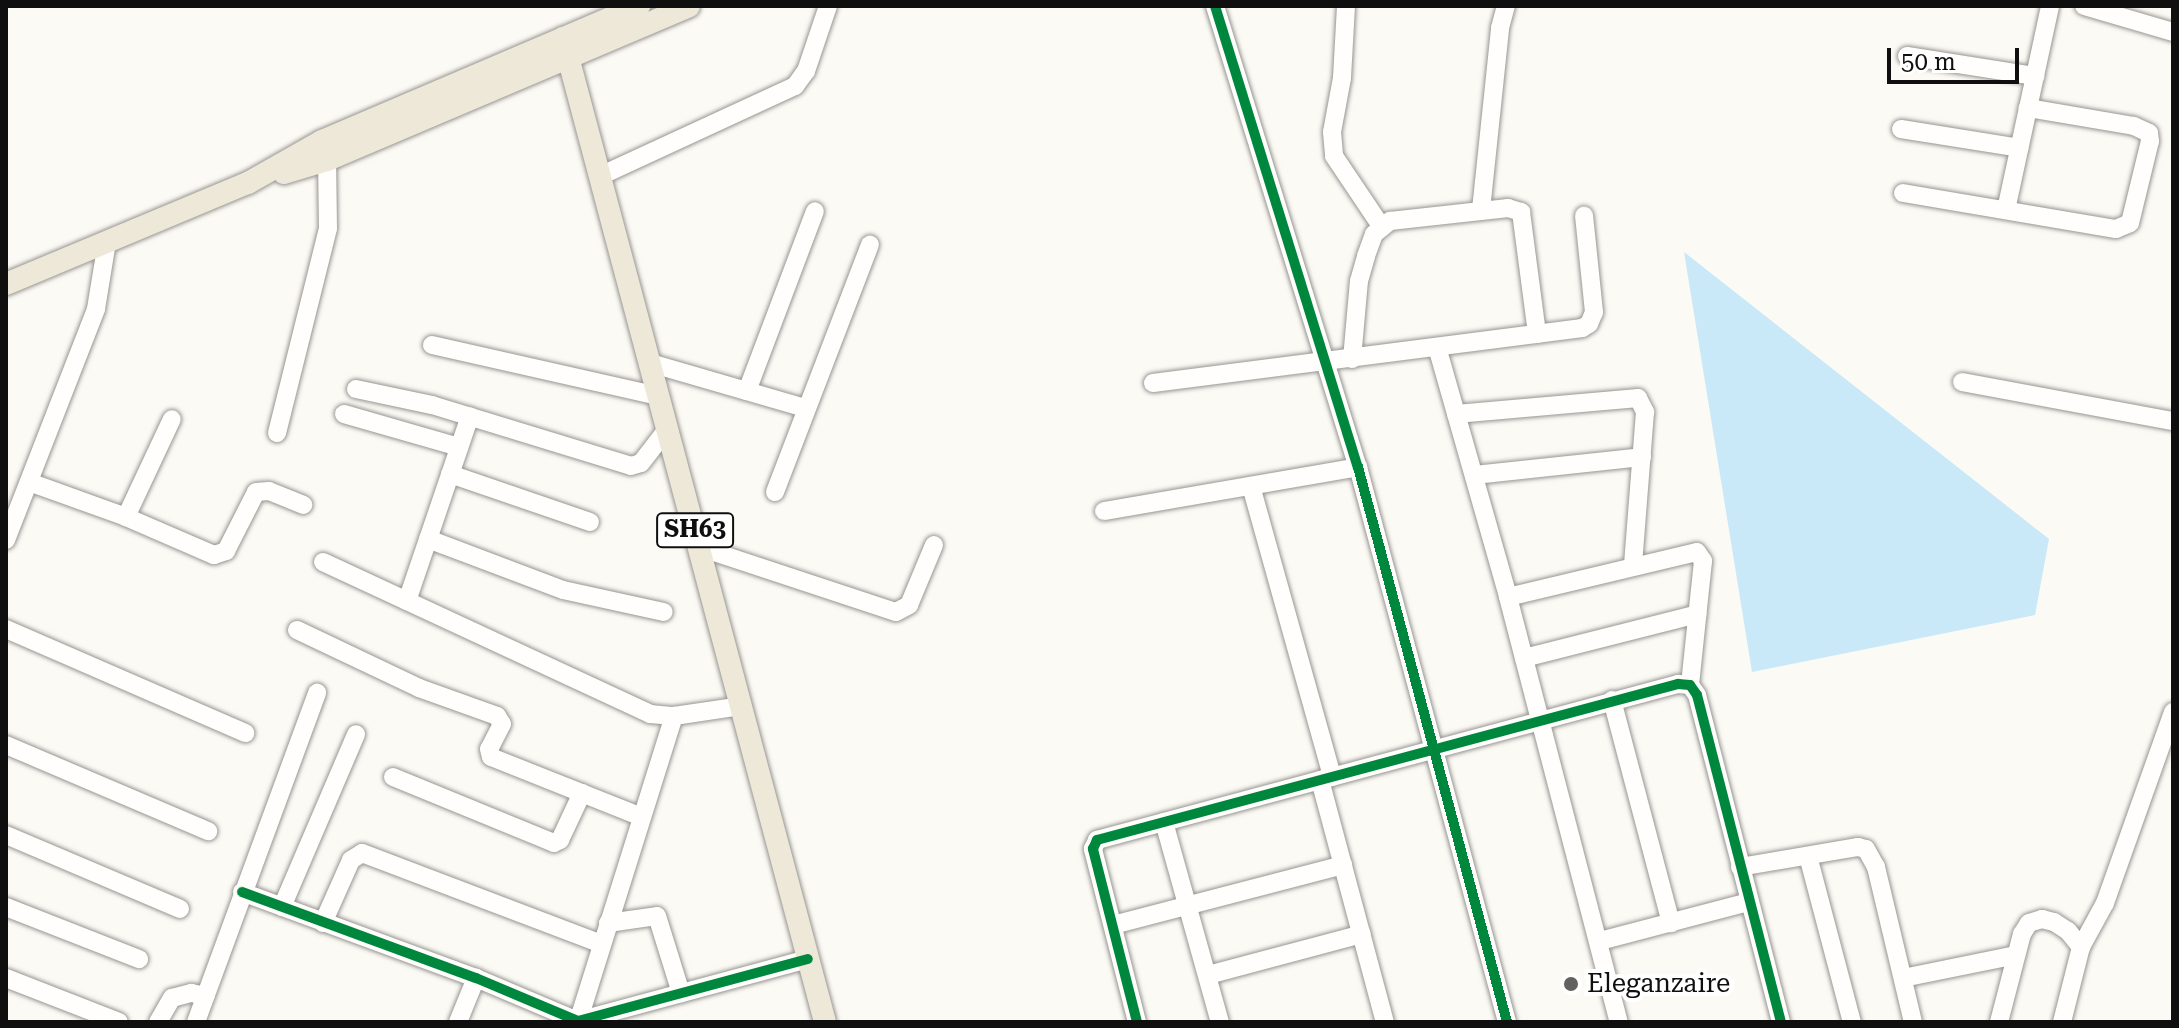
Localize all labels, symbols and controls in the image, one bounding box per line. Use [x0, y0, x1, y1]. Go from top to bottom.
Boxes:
scale bar [1891, 32, 2023, 82]
text: 50 m [1901, 48, 1956, 76]
road number: SH63 [655, 510, 735, 550]
place label: Eleganzaire [1587, 968, 1730, 1000]
marker: Eleganzaire [1562, 975, 1580, 993]

